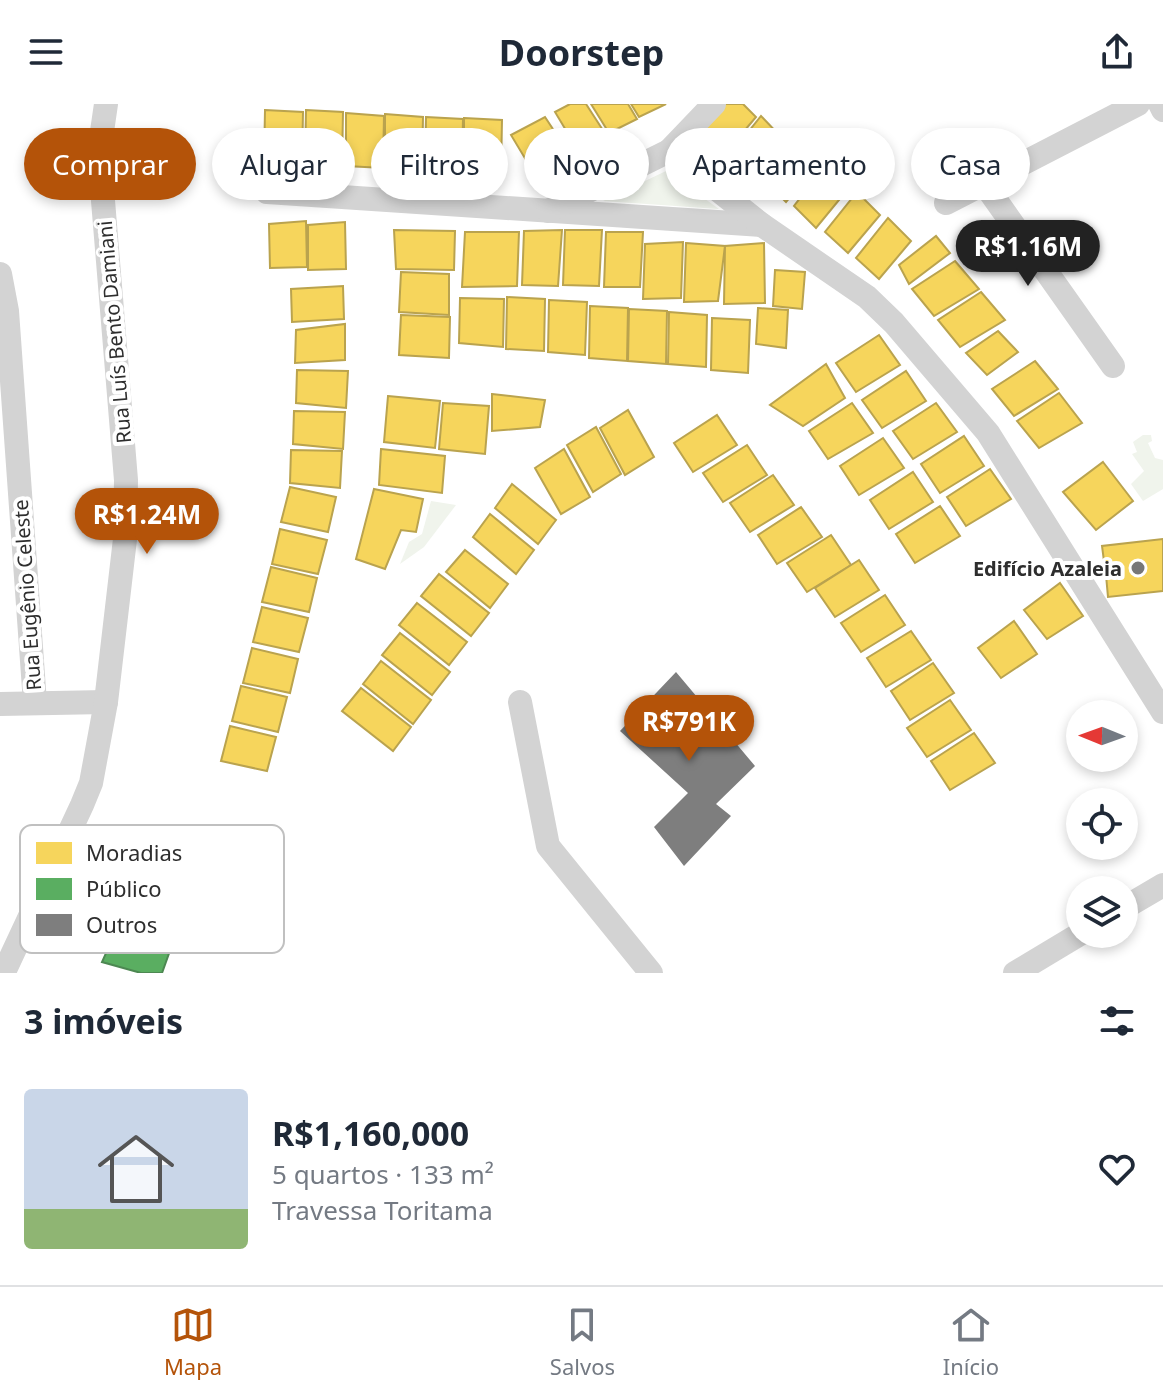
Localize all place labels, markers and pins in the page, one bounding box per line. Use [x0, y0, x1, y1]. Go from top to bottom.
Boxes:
pin: R$1.16M [954, 220, 1102, 288]
pin: R$1.24M [73, 488, 221, 556]
place label: Edifício Azaleia [973, 555, 1122, 582]
marker: Edifício Azaleia [1129, 559, 1147, 577]
pin: R$791K [624, 695, 754, 763]

